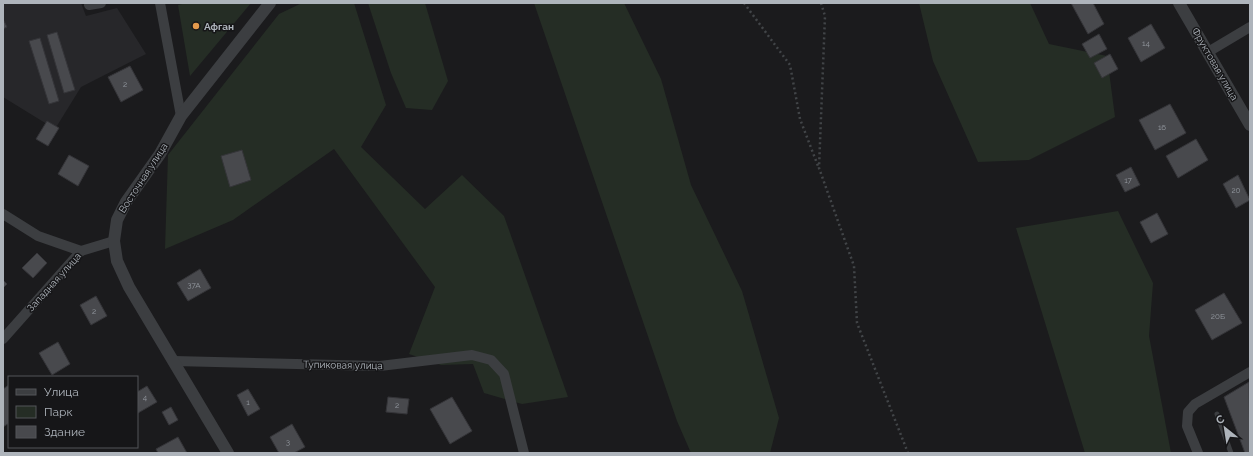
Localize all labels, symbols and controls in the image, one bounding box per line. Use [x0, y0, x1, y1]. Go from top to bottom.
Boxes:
marker: Афган [191, 21, 201, 31]
place label: Афган [204, 21, 234, 32]
street label: Фруктовая улица [1190, 26, 1240, 102]
house number: 14 [1142, 38, 1151, 48]
house number: 2 [123, 79, 127, 89]
house number: 16 [1158, 122, 1166, 132]
street label: Восточная улица [116, 141, 170, 215]
house number: 17 [1124, 175, 1133, 185]
house number: 20 [1231, 185, 1241, 195]
street label: Западная улица [25, 251, 83, 313]
house number: 37А [187, 280, 201, 290]
house number: 2 [92, 306, 96, 316]
house number: 20Б [1211, 311, 1225, 321]
street label: Тупиковая улица [303, 359, 383, 371]
legend [8, 376, 138, 448]
text: Улица [44, 385, 79, 399]
house number: 4 [143, 392, 148, 402]
house number: 1 [246, 397, 250, 407]
house number: 2 [395, 400, 399, 410]
text: Парк [44, 405, 73, 419]
north arrow [1205, 408, 1245, 448]
text: С [1214, 412, 1227, 427]
text: Здание [44, 425, 85, 439]
house number: 3 [286, 437, 290, 447]

